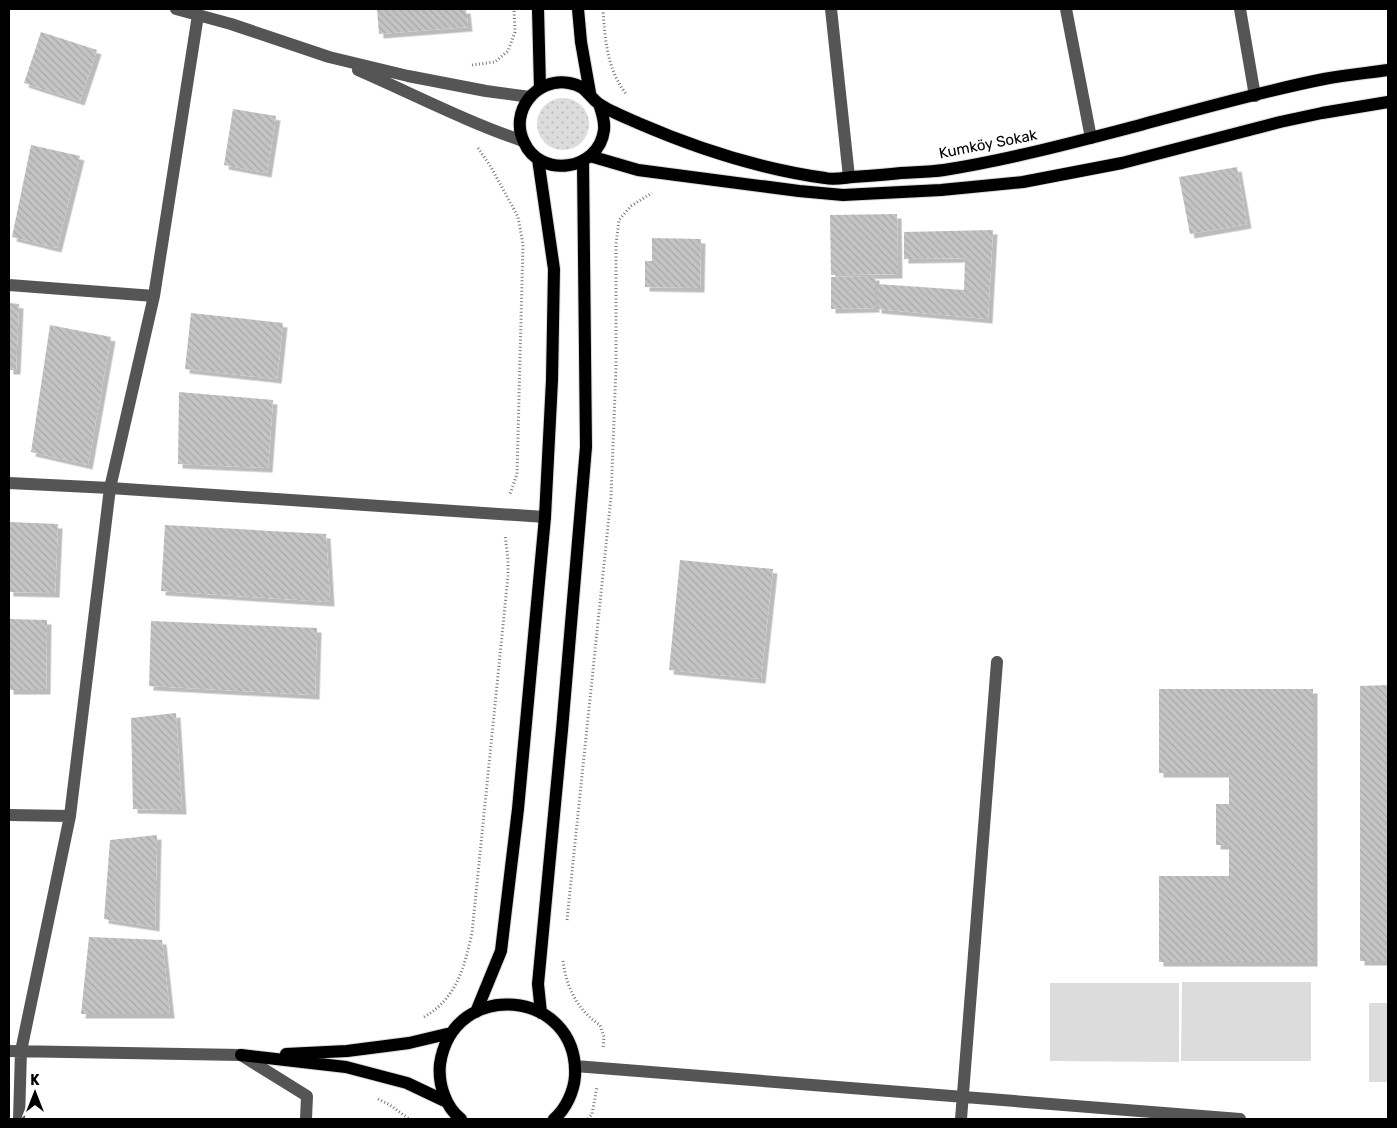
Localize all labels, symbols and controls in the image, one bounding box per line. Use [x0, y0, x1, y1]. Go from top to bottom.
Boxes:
street label: Kumköy Sokak [937, 126, 1039, 162]
north arrow [10, 1068, 60, 1118]
text: K [30, 1072, 40, 1089]

